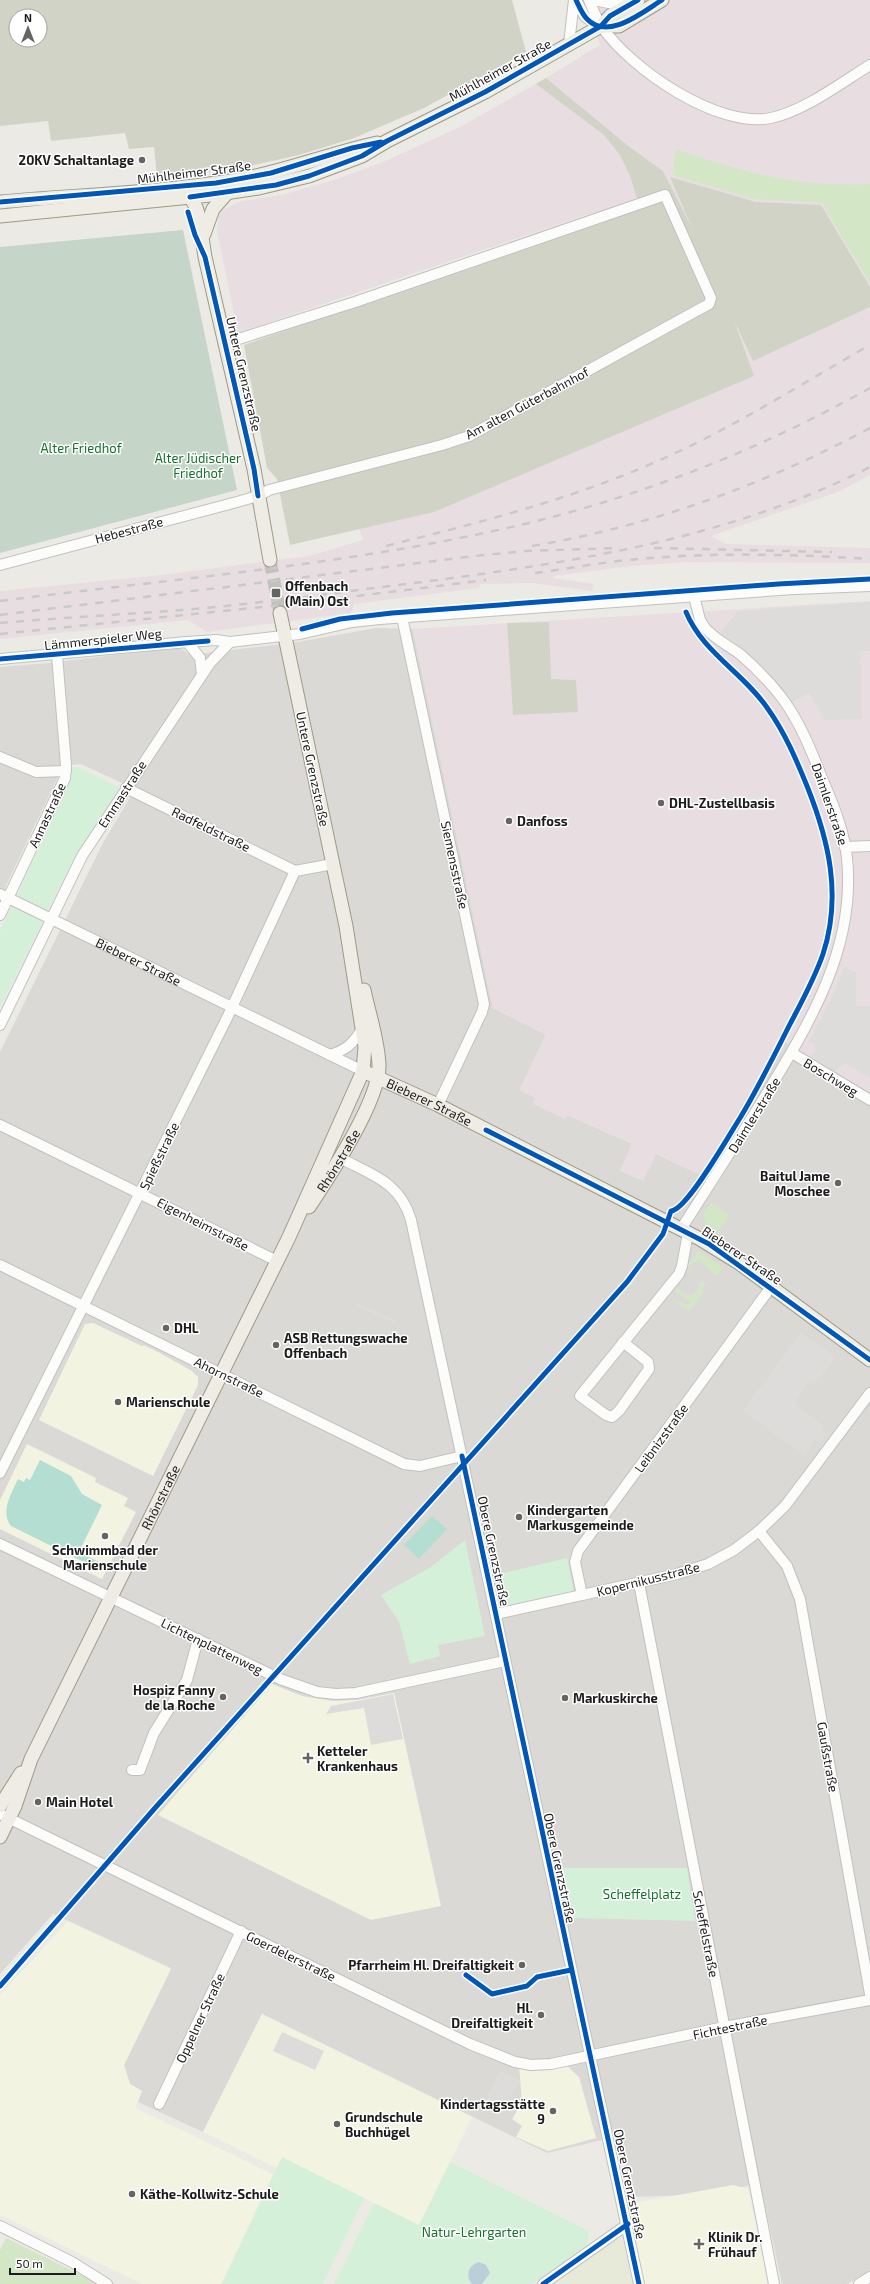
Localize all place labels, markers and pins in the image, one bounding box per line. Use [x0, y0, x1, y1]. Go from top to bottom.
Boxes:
place label: 20KV Schaltanlage [19, 152, 134, 168]
marker: 20KV Schaltanlage [137, 155, 147, 165]
place label: Offenbach (Main) Ost [285, 578, 349, 609]
marker: Offenbach (Main) Ost [270, 587, 282, 599]
place label: DHL-Zustellbasis [669, 795, 775, 811]
marker: DHL-Zustellbasis [656, 798, 666, 808]
place label: Danfoss [517, 813, 568, 829]
marker: Danfoss [504, 816, 514, 826]
place label: Baitul Jame Moschee [760, 1168, 830, 1199]
marker: Baitul Jame Moschee [833, 1178, 843, 1188]
place label: DHL [174, 1320, 199, 1336]
marker: DHL [161, 1323, 171, 1333]
place label: ASB Rettungswache Offenbach [284, 1330, 408, 1361]
marker: ASB Rettungswache Offenbach [271, 1340, 281, 1350]
place label: Marienschule [126, 1394, 210, 1410]
marker: Marienschule [113, 1397, 123, 1407]
place label: Kindergarten Markusgemeinde [527, 1502, 634, 1533]
marker: Kindergarten Markusgemeinde [514, 1512, 524, 1522]
marker: Schwimmbad der Marienschule [100, 1531, 110, 1541]
place label: Schwimmbad der Marienschule [52, 1542, 158, 1573]
place label: Hospiz Fanny de la Roche [133, 1682, 216, 1713]
place label: Markuskirche [573, 1690, 658, 1706]
marker: Hospiz Fanny de la Roche [218, 1692, 228, 1702]
marker: Markuskirche [560, 1693, 570, 1703]
place label: Ketteler Krankenhaus [317, 1743, 398, 1774]
marker: Ketteler Krankenhaus [302, 1752, 314, 1764]
place label: Main Hotel [46, 1794, 114, 1810]
marker: Main Hotel [33, 1797, 43, 1807]
place label: Pfarrheim Hl. Dreifaltigkeit [348, 1957, 515, 1973]
marker: Pfarrheim Hl. Dreifaltigkeit [517, 1960, 527, 1970]
place label: Hl. Dreifaltigkeit [451, 2000, 534, 2031]
marker: Hl. Dreifaltigkeit [536, 2010, 546, 2020]
place label: Kindertagsstätte 9 [440, 2096, 545, 2127]
marker: Kindertagsstätte 9 [548, 2106, 558, 2116]
place label: Grundschule Buchhügel [345, 2109, 423, 2140]
marker: Grundschule Buchhügel [332, 2119, 342, 2129]
place label: Käthe-Kollwitz-Schule [140, 2186, 279, 2202]
marker: Käthe-Kollwitz-Schule [127, 2189, 137, 2199]
place label: Klinik Dr. Frühauf [708, 2229, 762, 2260]
marker: Klinik Dr. Frühauf [693, 2238, 705, 2250]

